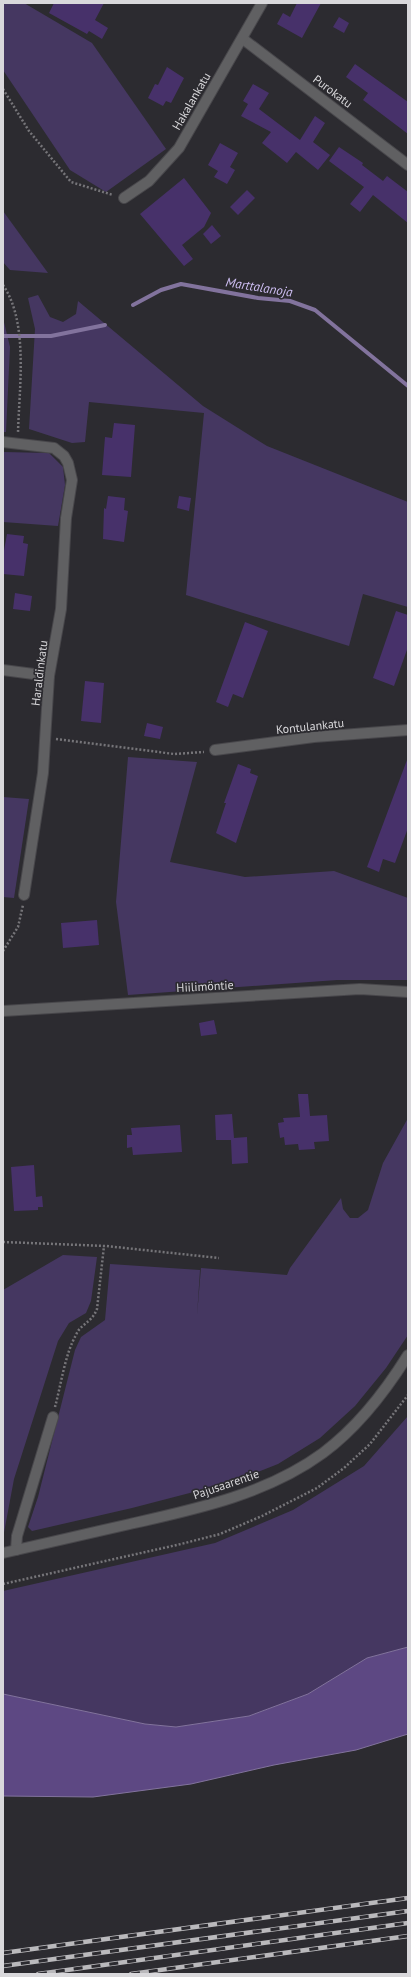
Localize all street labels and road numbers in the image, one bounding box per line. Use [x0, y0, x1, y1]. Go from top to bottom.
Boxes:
street label: Hakalankatu [169, 70, 213, 132]
street label: Purokatu [310, 71, 356, 111]
street label: Haraldinkatu [28, 639, 50, 707]
street label: Kontulankatu [275, 715, 345, 737]
street label: Hiilimöntie [176, 977, 234, 995]
street label: Pajusaarentie [191, 1466, 261, 1502]

